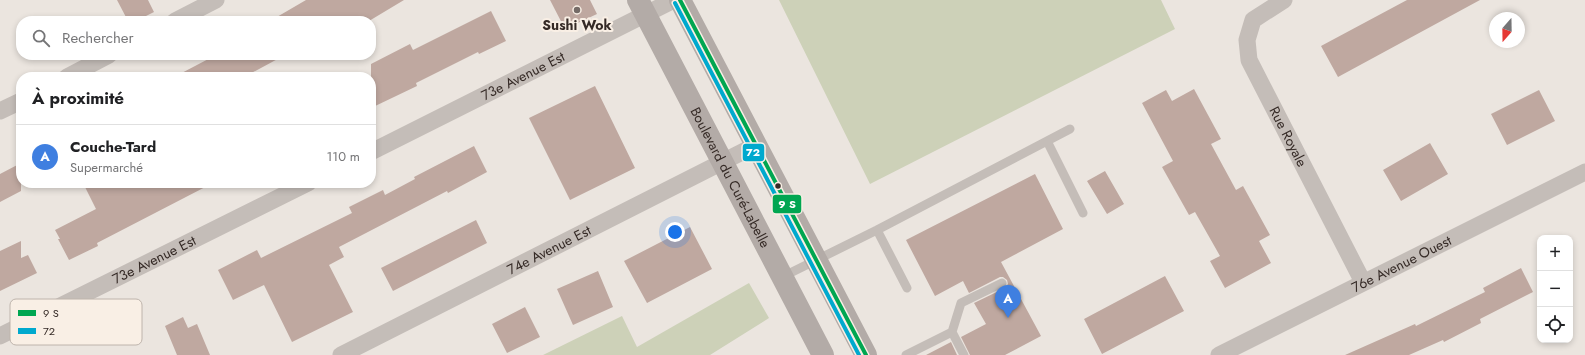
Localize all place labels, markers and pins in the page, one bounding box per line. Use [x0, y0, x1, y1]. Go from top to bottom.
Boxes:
marker: Sushi Wok [572, 5, 582, 15]
place label: Sushi Wok [542, 15, 612, 35]
unlabelled marker [773, 181, 783, 191]
pin: A [995, 285, 1021, 318]

